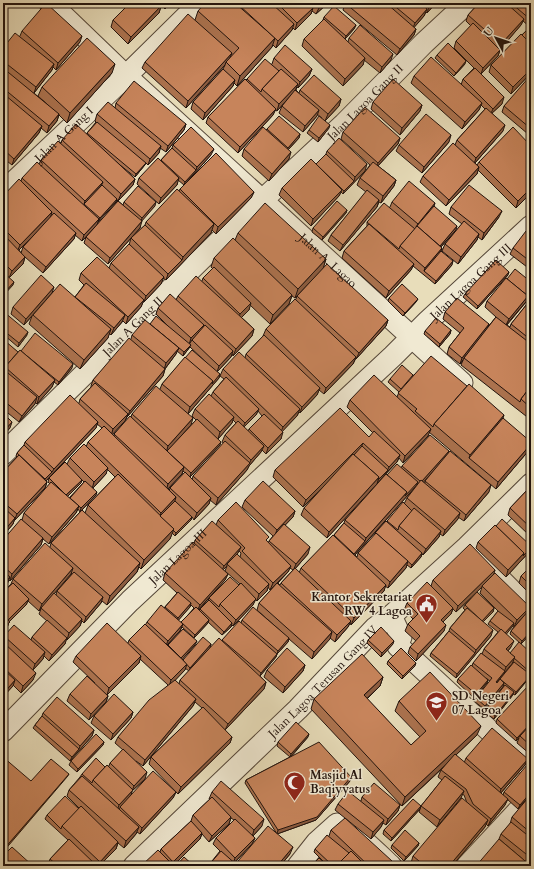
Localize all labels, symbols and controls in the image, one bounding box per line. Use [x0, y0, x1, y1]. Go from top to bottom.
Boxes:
north arrow [476, 18, 516, 58]
text: U [480, 24, 497, 40]
street label: Jalan Lagoa Gang II [322, 61, 407, 145]
street label: Jalan A Gang I [30, 103, 97, 167]
street label: Jalan A. Lagao [294, 229, 361, 292]
street label: Jalan Lagoa Gang III [425, 240, 515, 324]
street label: Jalan A Gang II [98, 293, 167, 361]
street label: Jalan Lagoa III [144, 525, 210, 589]
place label: Kantor Sekretariat RW 4 Lagoa [311, 589, 413, 619]
public building icon: Kantor Sekretariat RW 4 Lagoa [414, 591, 440, 624]
street label: Jalan Lagoa Terusan Gang IV [263, 622, 381, 743]
place label: SD Negeri 07 Lagoa [452, 688, 509, 718]
school or university icon: SD Negeri 07 Lagoa [423, 690, 449, 723]
place label: Masjid Al Baqiyyatus [310, 767, 370, 797]
mosque icon: Masjid Al Baqiyyatus [281, 769, 307, 802]

